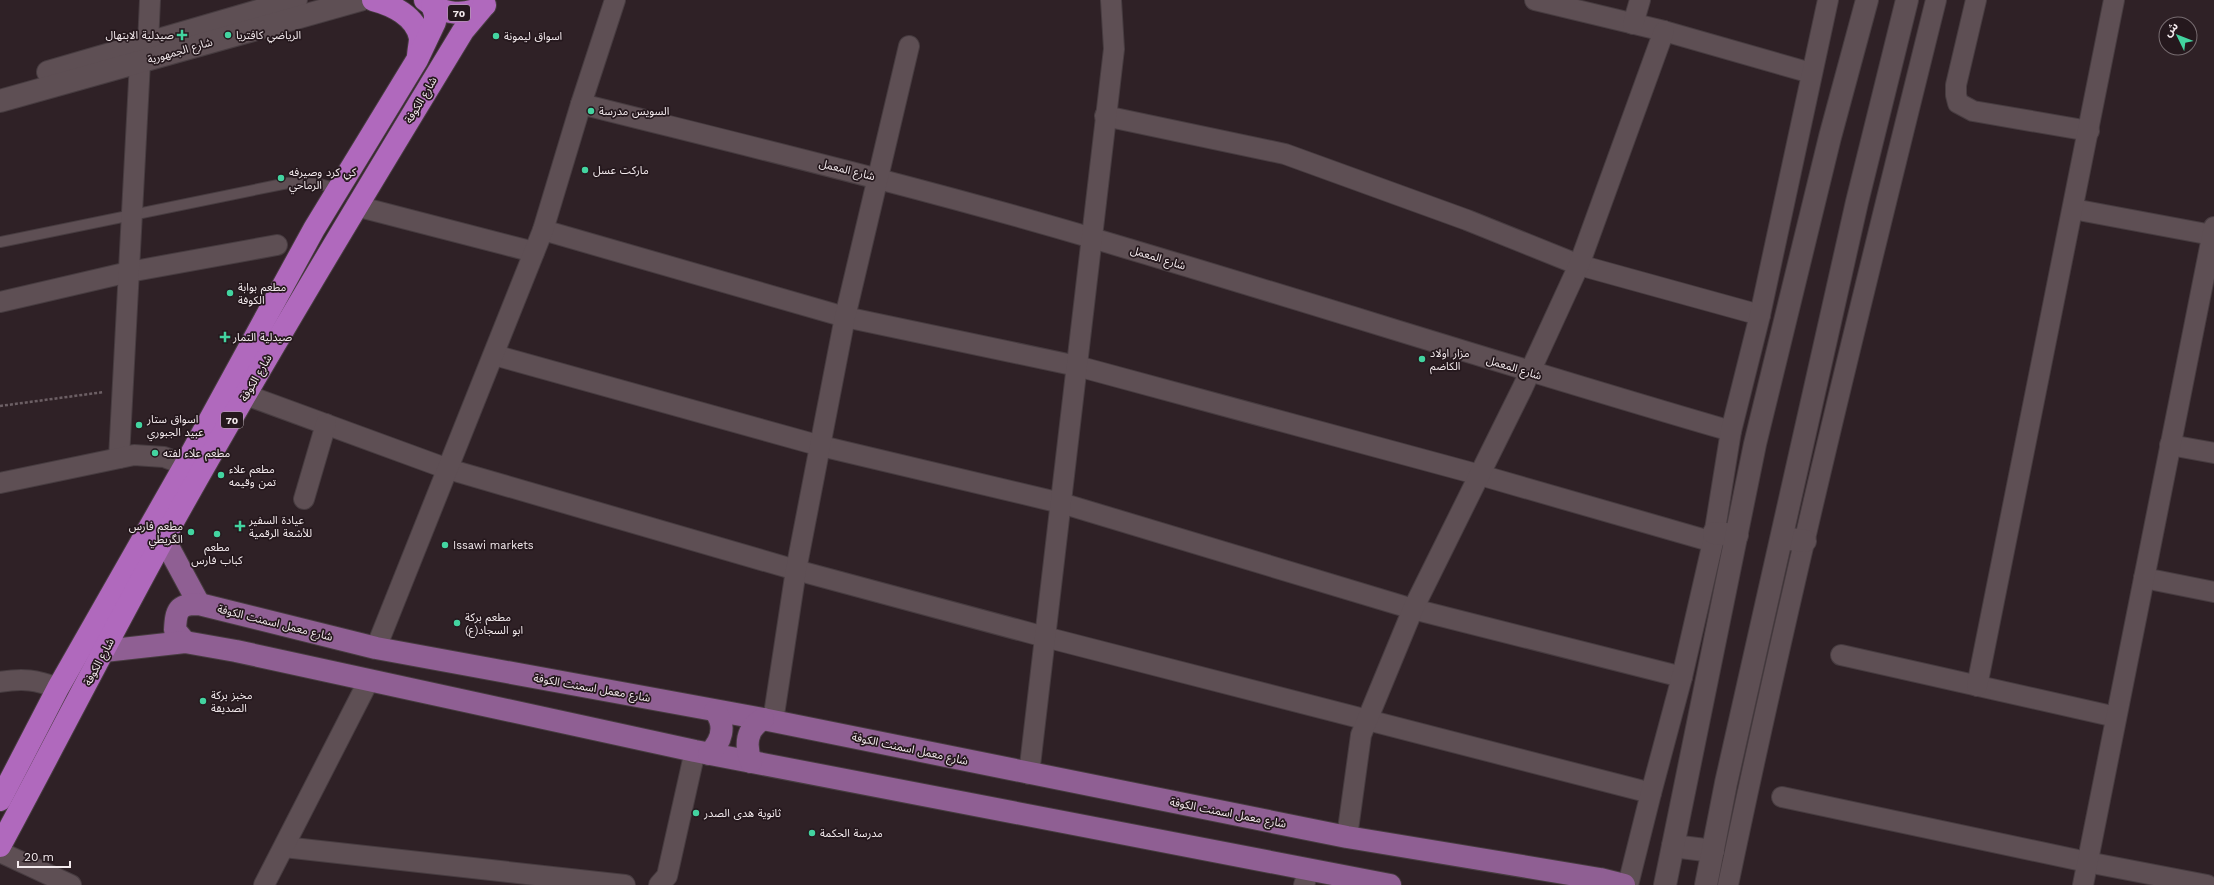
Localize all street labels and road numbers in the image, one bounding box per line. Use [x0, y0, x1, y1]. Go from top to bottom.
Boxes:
road number: 70 [448, 5, 470, 21]
street label: شارع الجمهورية [146, 35, 215, 67]
street label: شارع الكوفة [402, 74, 441, 126]
street label: شارع المعمل [817, 157, 877, 184]
street label: شارع المعمل [1128, 243, 1188, 274]
street label: شارع الكوفة [237, 352, 276, 404]
street label: شارع المعمل [1484, 353, 1544, 384]
road number: 70 [221, 412, 243, 428]
street label: شارع معمل اسمنت الكوفة [216, 602, 334, 645]
street label: شارع الكوفة [81, 636, 118, 688]
street label: شارع معمل اسمنت الكوفة [532, 671, 652, 706]
street label: شارع معمل اسمنت الكوفة [850, 730, 970, 769]
street label: شارع معمل اسمنت الكوفة [1168, 795, 1288, 832]

